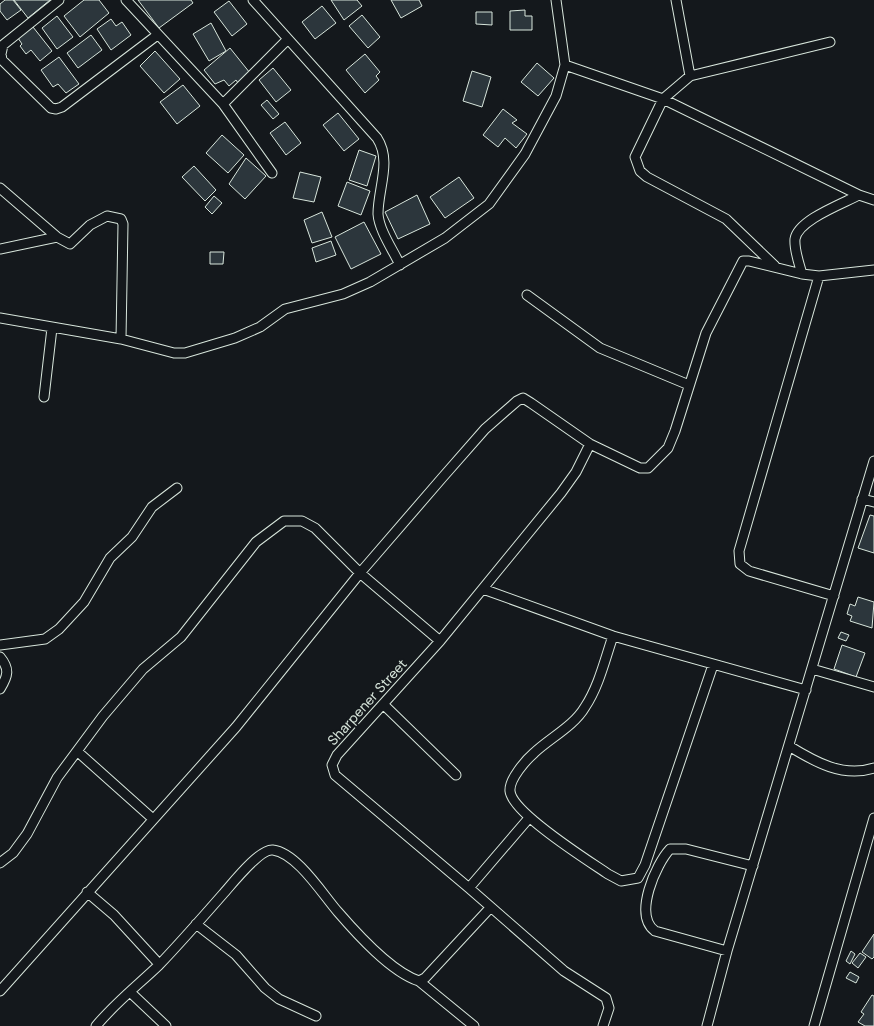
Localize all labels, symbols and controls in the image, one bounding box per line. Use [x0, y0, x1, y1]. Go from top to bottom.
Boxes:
street label: Sharpener Street [323, 655, 411, 749]

